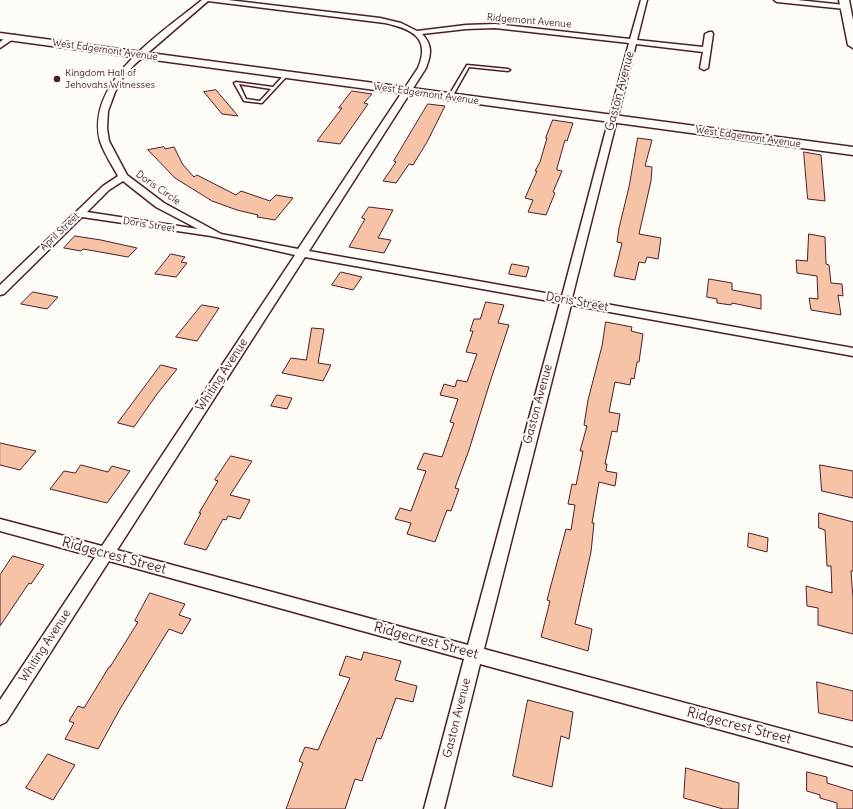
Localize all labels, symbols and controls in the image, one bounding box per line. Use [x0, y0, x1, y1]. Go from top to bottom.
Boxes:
street label: Ridgemont Avenue [486, 11, 572, 31]
street label: West Edgemont Avenue [52, 37, 158, 63]
street label: Gaston Avenue [602, 50, 638, 132]
place label: Kingdom Hall of Jehovahs Witnesses [65, 67, 155, 90]
marker: Kingdom Hall of Jehovahs Witnesses [52, 74, 62, 84]
street label: West Edgemont Avenue [373, 81, 479, 107]
street label: West Edgemont Avenue [695, 124, 801, 150]
street label: Doris Circle [133, 168, 183, 208]
street label: April Street [38, 210, 82, 254]
street label: Doris Street [122, 215, 176, 235]
street label: Doris Street [545, 289, 609, 315]
street label: Whiting Avenue [193, 336, 251, 414]
street label: Gaston Avenue [520, 363, 556, 445]
street label: Ridgecrest Street [60, 534, 168, 578]
street label: Whiting Avenue [16, 607, 74, 685]
street label: Ridgecrest Street [372, 619, 480, 663]
street label: Gaston Avenue [440, 677, 474, 759]
street label: Ridgecrest Street [685, 704, 793, 748]

